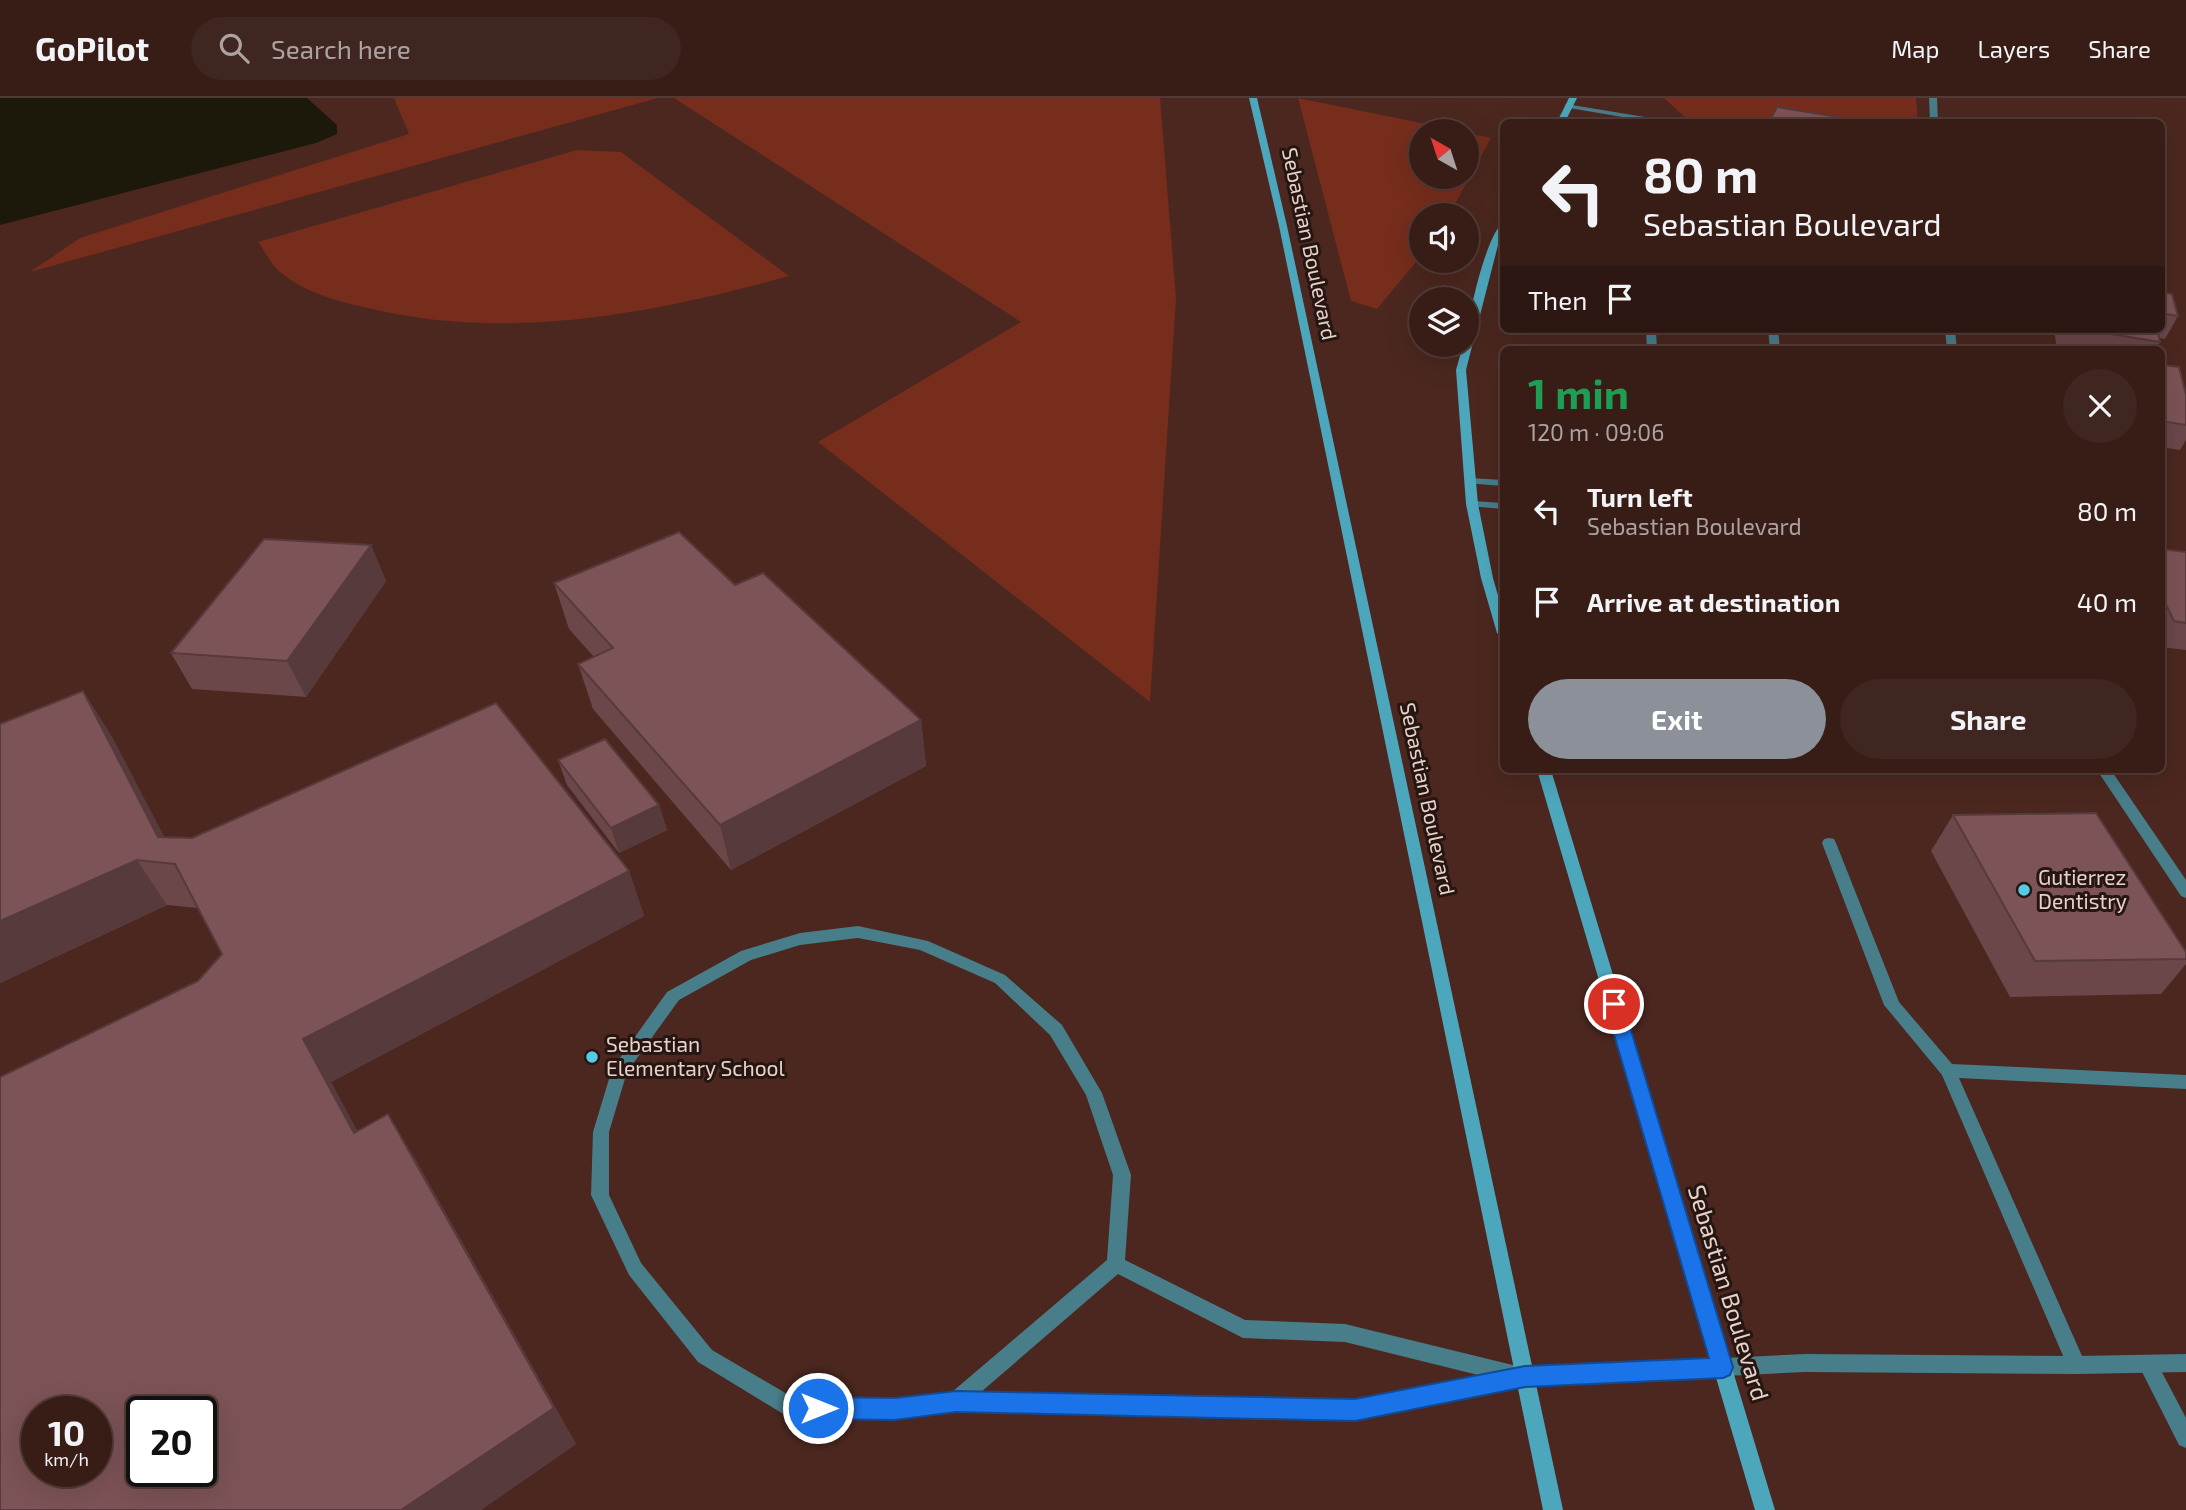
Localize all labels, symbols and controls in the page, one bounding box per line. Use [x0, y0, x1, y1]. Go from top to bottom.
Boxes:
search box [191, 17, 681, 80]
text: GoPilot [35, 28, 149, 68]
icon: search [215, 29, 253, 67]
text: Search here [271, 33, 411, 64]
text: Map [1891, 34, 1939, 63]
text: Layers [1977, 34, 2050, 63]
text: Share [2088, 34, 2151, 63]
north arrow [1409, 119, 1479, 189]
map controls [1409, 119, 1479, 357]
text: 80 m [1643, 144, 1758, 203]
street label: Sebastian Boulevard [1278, 145, 1343, 342]
icon: left [1528, 147, 1619, 238]
button: sound [1409, 203, 1479, 273]
text: Sebastian Boulevard [1643, 204, 1942, 242]
icon: arrive [1601, 280, 1639, 318]
text: Then [1528, 284, 1587, 315]
button: layers [1409, 287, 1479, 357]
text: 1 min [1528, 367, 1629, 417]
button: close [2063, 369, 2137, 443]
text: 120 m · 09:06 [1528, 418, 1664, 446]
text: Turn left [1587, 481, 1693, 512]
icon: left [1528, 492, 1566, 530]
text: 80 m [2077, 495, 2137, 526]
text: Sebastian Boulevard [1587, 512, 1802, 540]
icon: arrive [1528, 583, 1566, 621]
text: Arrive at destination [1587, 586, 1840, 617]
text: 40 m [2077, 586, 2137, 617]
button: Exit [1528, 679, 1826, 759]
button: Share [1840, 679, 2137, 759]
street label: Sebastian Boulevard [1396, 700, 1461, 897]
place label: Gutierrez Dentistry [2038, 864, 2127, 913]
marker: Gutierrez Dentistry [2016, 882, 2032, 898]
pin [1584, 974, 1644, 1034]
icon: arrive [1595, 985, 1633, 1023]
place label: Sebastian Elementary School [606, 1031, 786, 1080]
marker: Sebastian Elementary School [584, 1049, 600, 1065]
street label: Sebastian Boulevard [1683, 1181, 1776, 1404]
position arrow [781, 1371, 855, 1445]
speed limit sign: 20 [126, 1396, 217, 1487]
text: 10 [48, 1411, 85, 1453]
text: km/h [44, 1448, 89, 1470]

